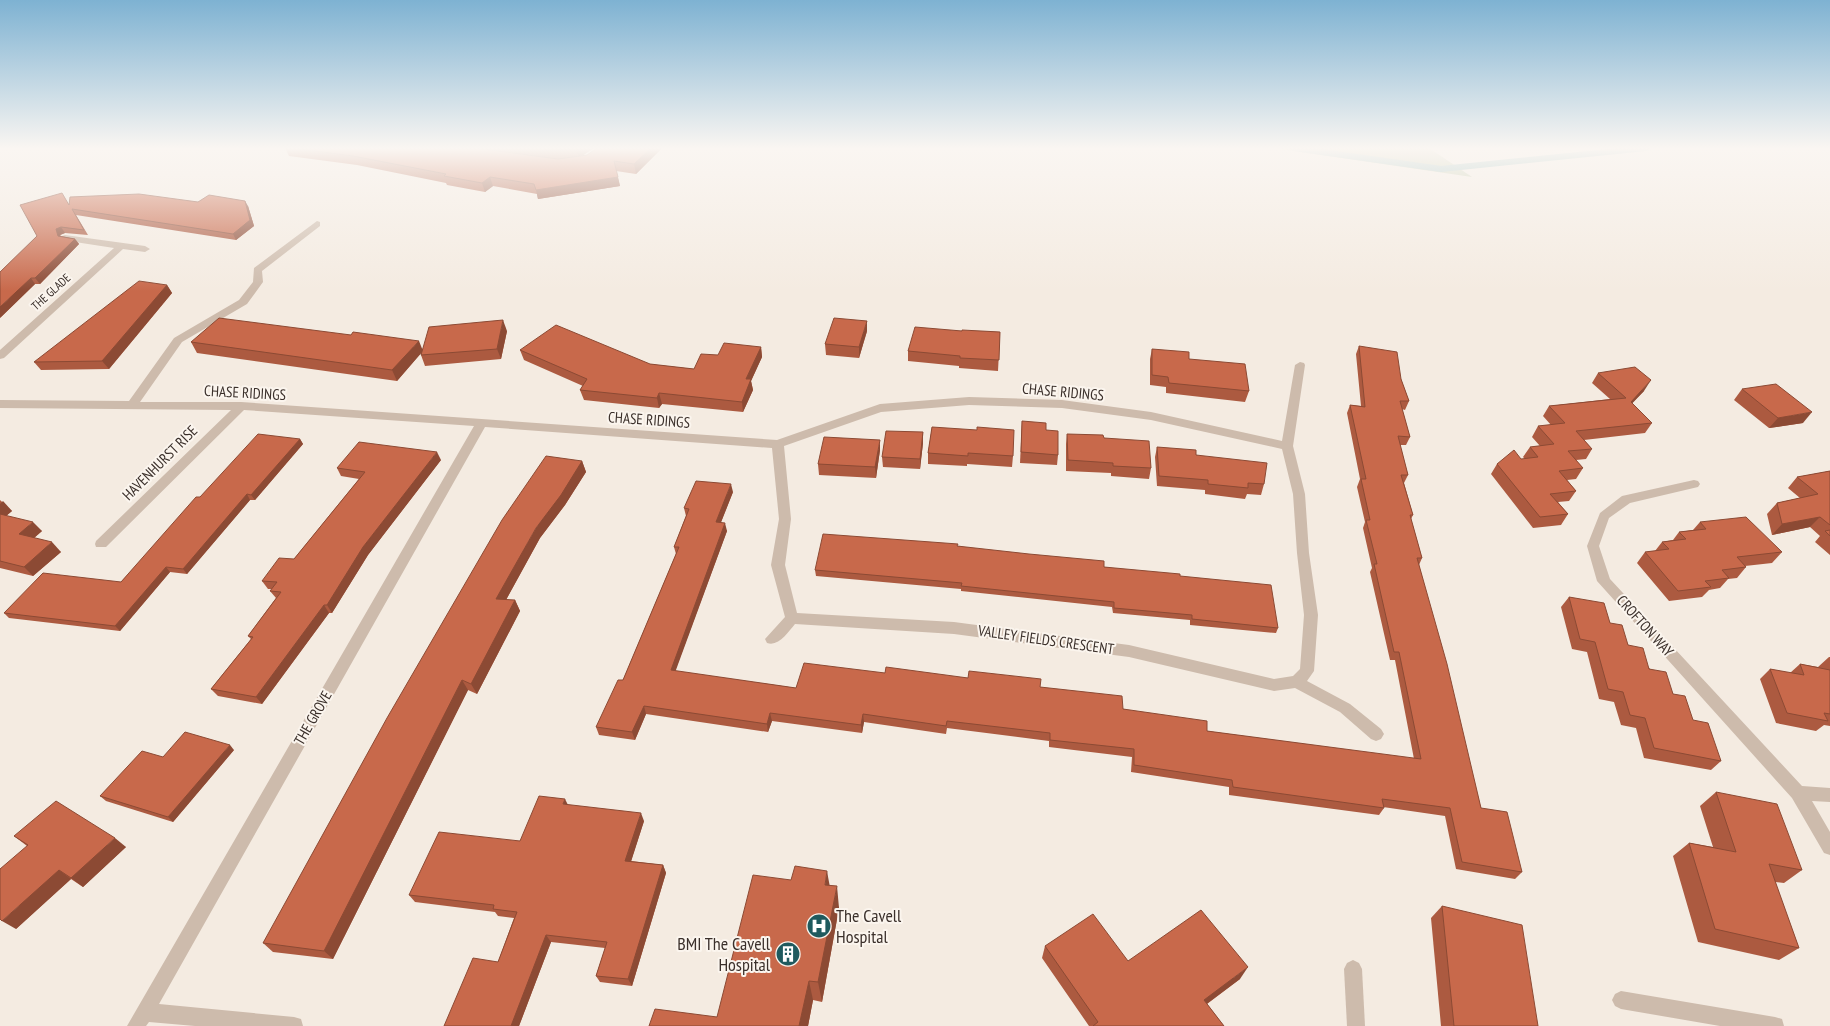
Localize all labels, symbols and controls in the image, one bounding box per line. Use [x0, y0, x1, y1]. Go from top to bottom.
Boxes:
street label: THE GLADE [28, 270, 73, 313]
street label: CHASE RIDINGS [1021, 378, 1105, 405]
street label: CHASE RIDINGS [204, 381, 286, 404]
street label: CHASE RIDINGS [607, 407, 691, 432]
street label: HAVENHURST RISE [118, 421, 201, 504]
street label: CROFTON WAY [1613, 591, 1678, 660]
street label: VALLEY FIELDS CRESCENT [976, 620, 1115, 658]
street label: THE GROVE [289, 687, 336, 748]
place label: The Cavell Hospital [836, 904, 902, 948]
hospital icon: The Cavell Hospital [806, 913, 832, 939]
place label: BMI The Cavell Hospital [677, 932, 771, 976]
building icon: BMI The Cavell Hospital [775, 941, 801, 967]

